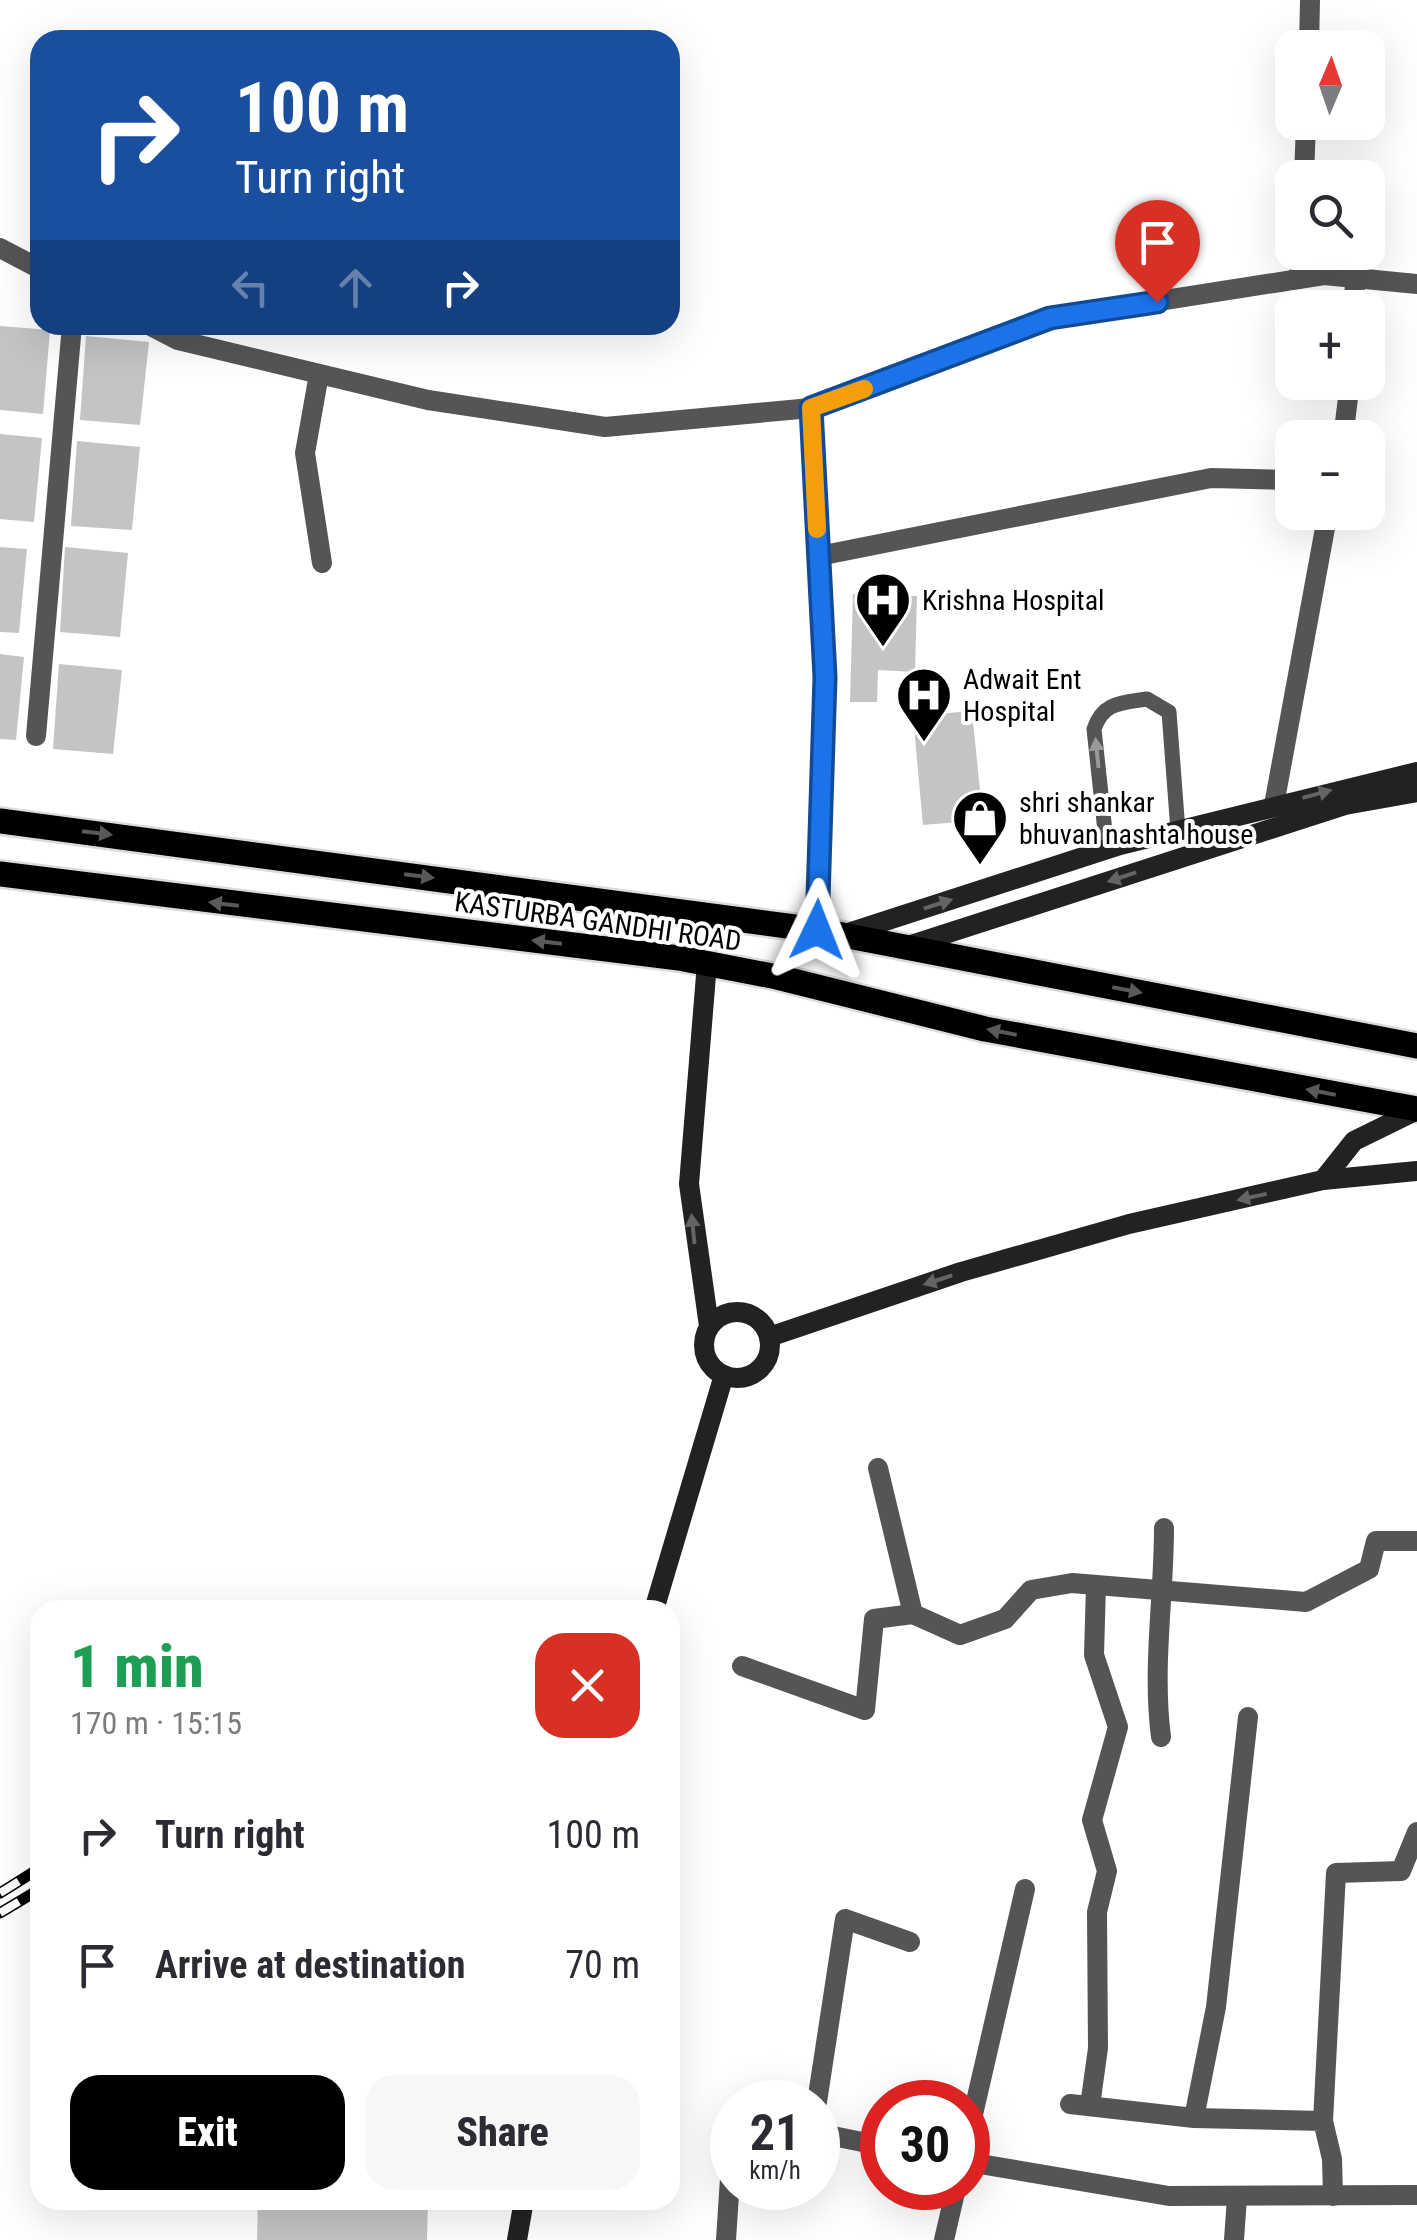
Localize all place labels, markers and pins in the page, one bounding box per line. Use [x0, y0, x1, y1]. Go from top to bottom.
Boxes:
pin [1115, 200, 1200, 303]
hospital icon: Krishna Hospital [853, 570, 913, 649]
place label: Krishna Hospital [922, 584, 1104, 617]
place label: Adwait Ent Hospital [963, 663, 1082, 728]
hospital icon: Adwait Ent Hospital [894, 665, 954, 744]
place label: shri shankar bhuvan nashta house [1019, 786, 1253, 851]
shop icon: shri shankar bhuvan nashta house [950, 788, 1010, 867]

